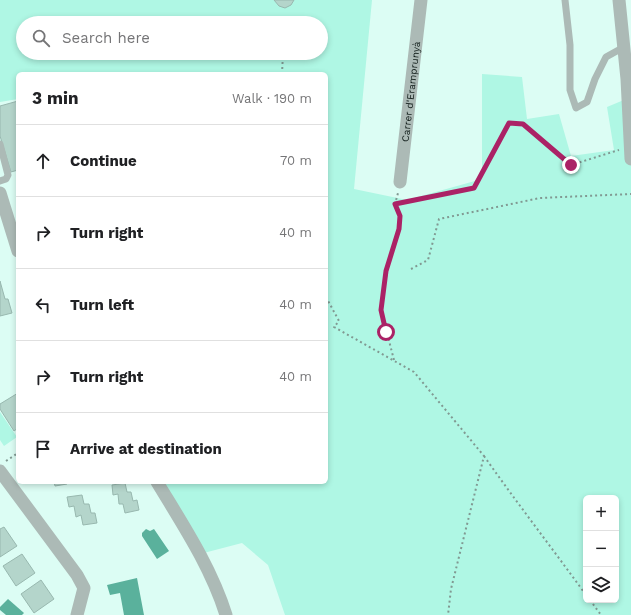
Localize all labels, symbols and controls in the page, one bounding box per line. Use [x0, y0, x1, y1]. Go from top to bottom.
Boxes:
search box [16, 16, 328, 60]
icon: search [30, 27, 52, 49]
text: Search here [62, 29, 150, 47]
street label: Carrer d'Eramprunyà [400, 40, 422, 143]
text: 3 min [32, 88, 78, 108]
text: Walk · 190 m [232, 91, 312, 106]
icon: ahead [32, 150, 54, 172]
text: Continue [70, 152, 137, 170]
text: 70 m [280, 153, 312, 168]
route end [562, 156, 580, 174]
icon: right [32, 222, 54, 244]
text: Turn right [70, 224, 143, 242]
text: 40 m [279, 225, 312, 240]
icon: left [32, 294, 54, 316]
text: Turn left [70, 296, 134, 314]
text: 40 m [279, 297, 312, 312]
route start [377, 323, 395, 341]
icon: right [32, 366, 54, 388]
text: Turn right [70, 368, 143, 386]
text: 40 m [279, 369, 312, 384]
icon: arrive [32, 438, 54, 460]
text: Arrive at destination [70, 440, 222, 458]
map controls [583, 495, 619, 603]
button: + [583, 495, 619, 531]
button: − [583, 531, 619, 567]
button: layers [583, 567, 619, 603]

